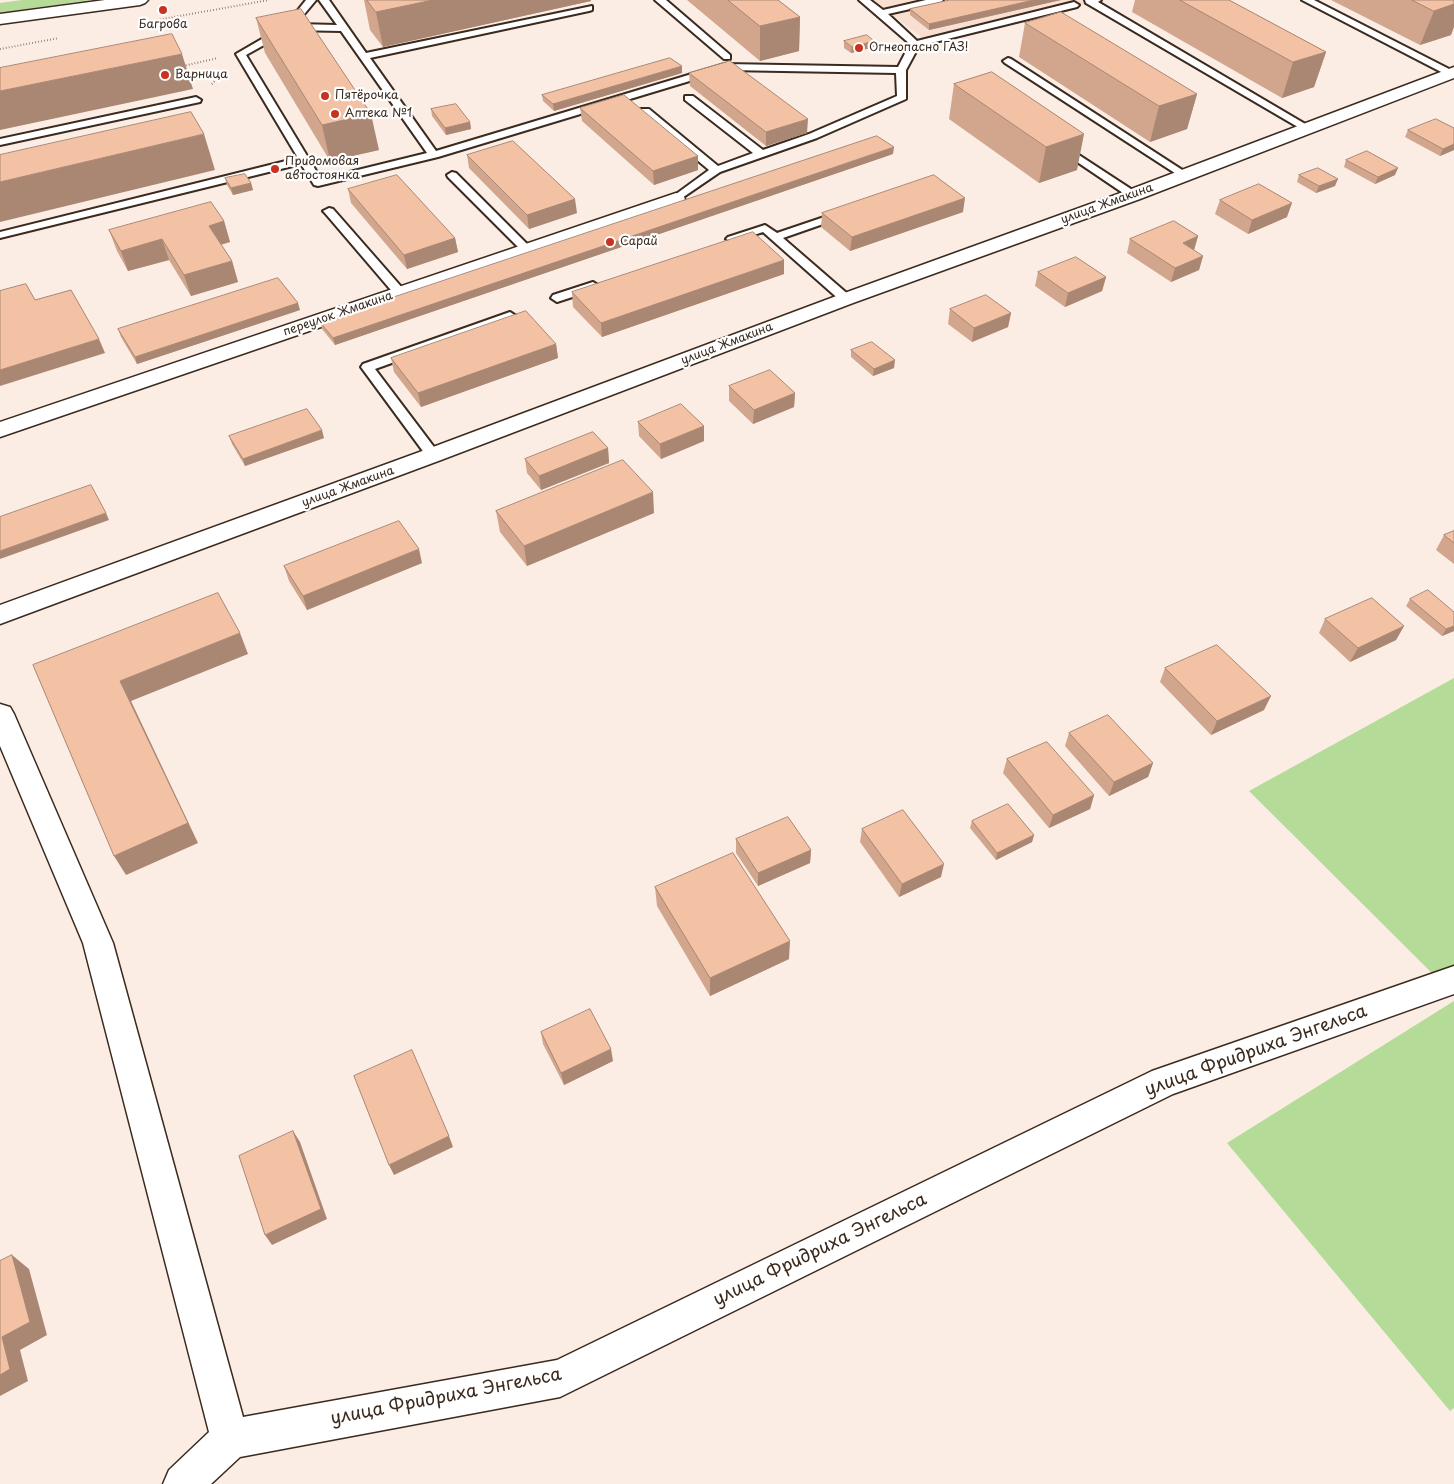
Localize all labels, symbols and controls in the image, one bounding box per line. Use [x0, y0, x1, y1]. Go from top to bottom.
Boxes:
marker: Багрова [157, 4, 169, 16]
place label: Багрова [139, 18, 187, 32]
place label: Огнеопасно ГАЗ! [869, 41, 968, 55]
marker: Огнеопасно ГАЗ! [853, 42, 865, 54]
place label: Варница [175, 68, 228, 82]
marker: Варница [159, 69, 171, 81]
place label: Пятёрочка [335, 89, 398, 103]
marker: Пятёрочка [319, 90, 331, 102]
place label: Аптека №1 [345, 107, 412, 121]
marker: Аптека №1 [329, 108, 341, 120]
place label: Придомовая автостоянка [285, 155, 360, 183]
marker: Придомовая автостоянка [269, 163, 281, 175]
street label: улица Жмакина [1059, 181, 1155, 227]
place label: Сарай [620, 235, 658, 249]
marker: Сарай [604, 236, 616, 248]
street label: переулок Жмакина [281, 288, 395, 340]
street label: улица Жмакина [679, 320, 775, 368]
street label: улица Жмакина [300, 464, 396, 510]
street label: улица Фридриха Энгельса [1142, 1001, 1370, 1101]
street label: улица Фридриха Энгельса [710, 1189, 930, 1311]
street label: улица Фридриха Энгельса [329, 1364, 563, 1430]

